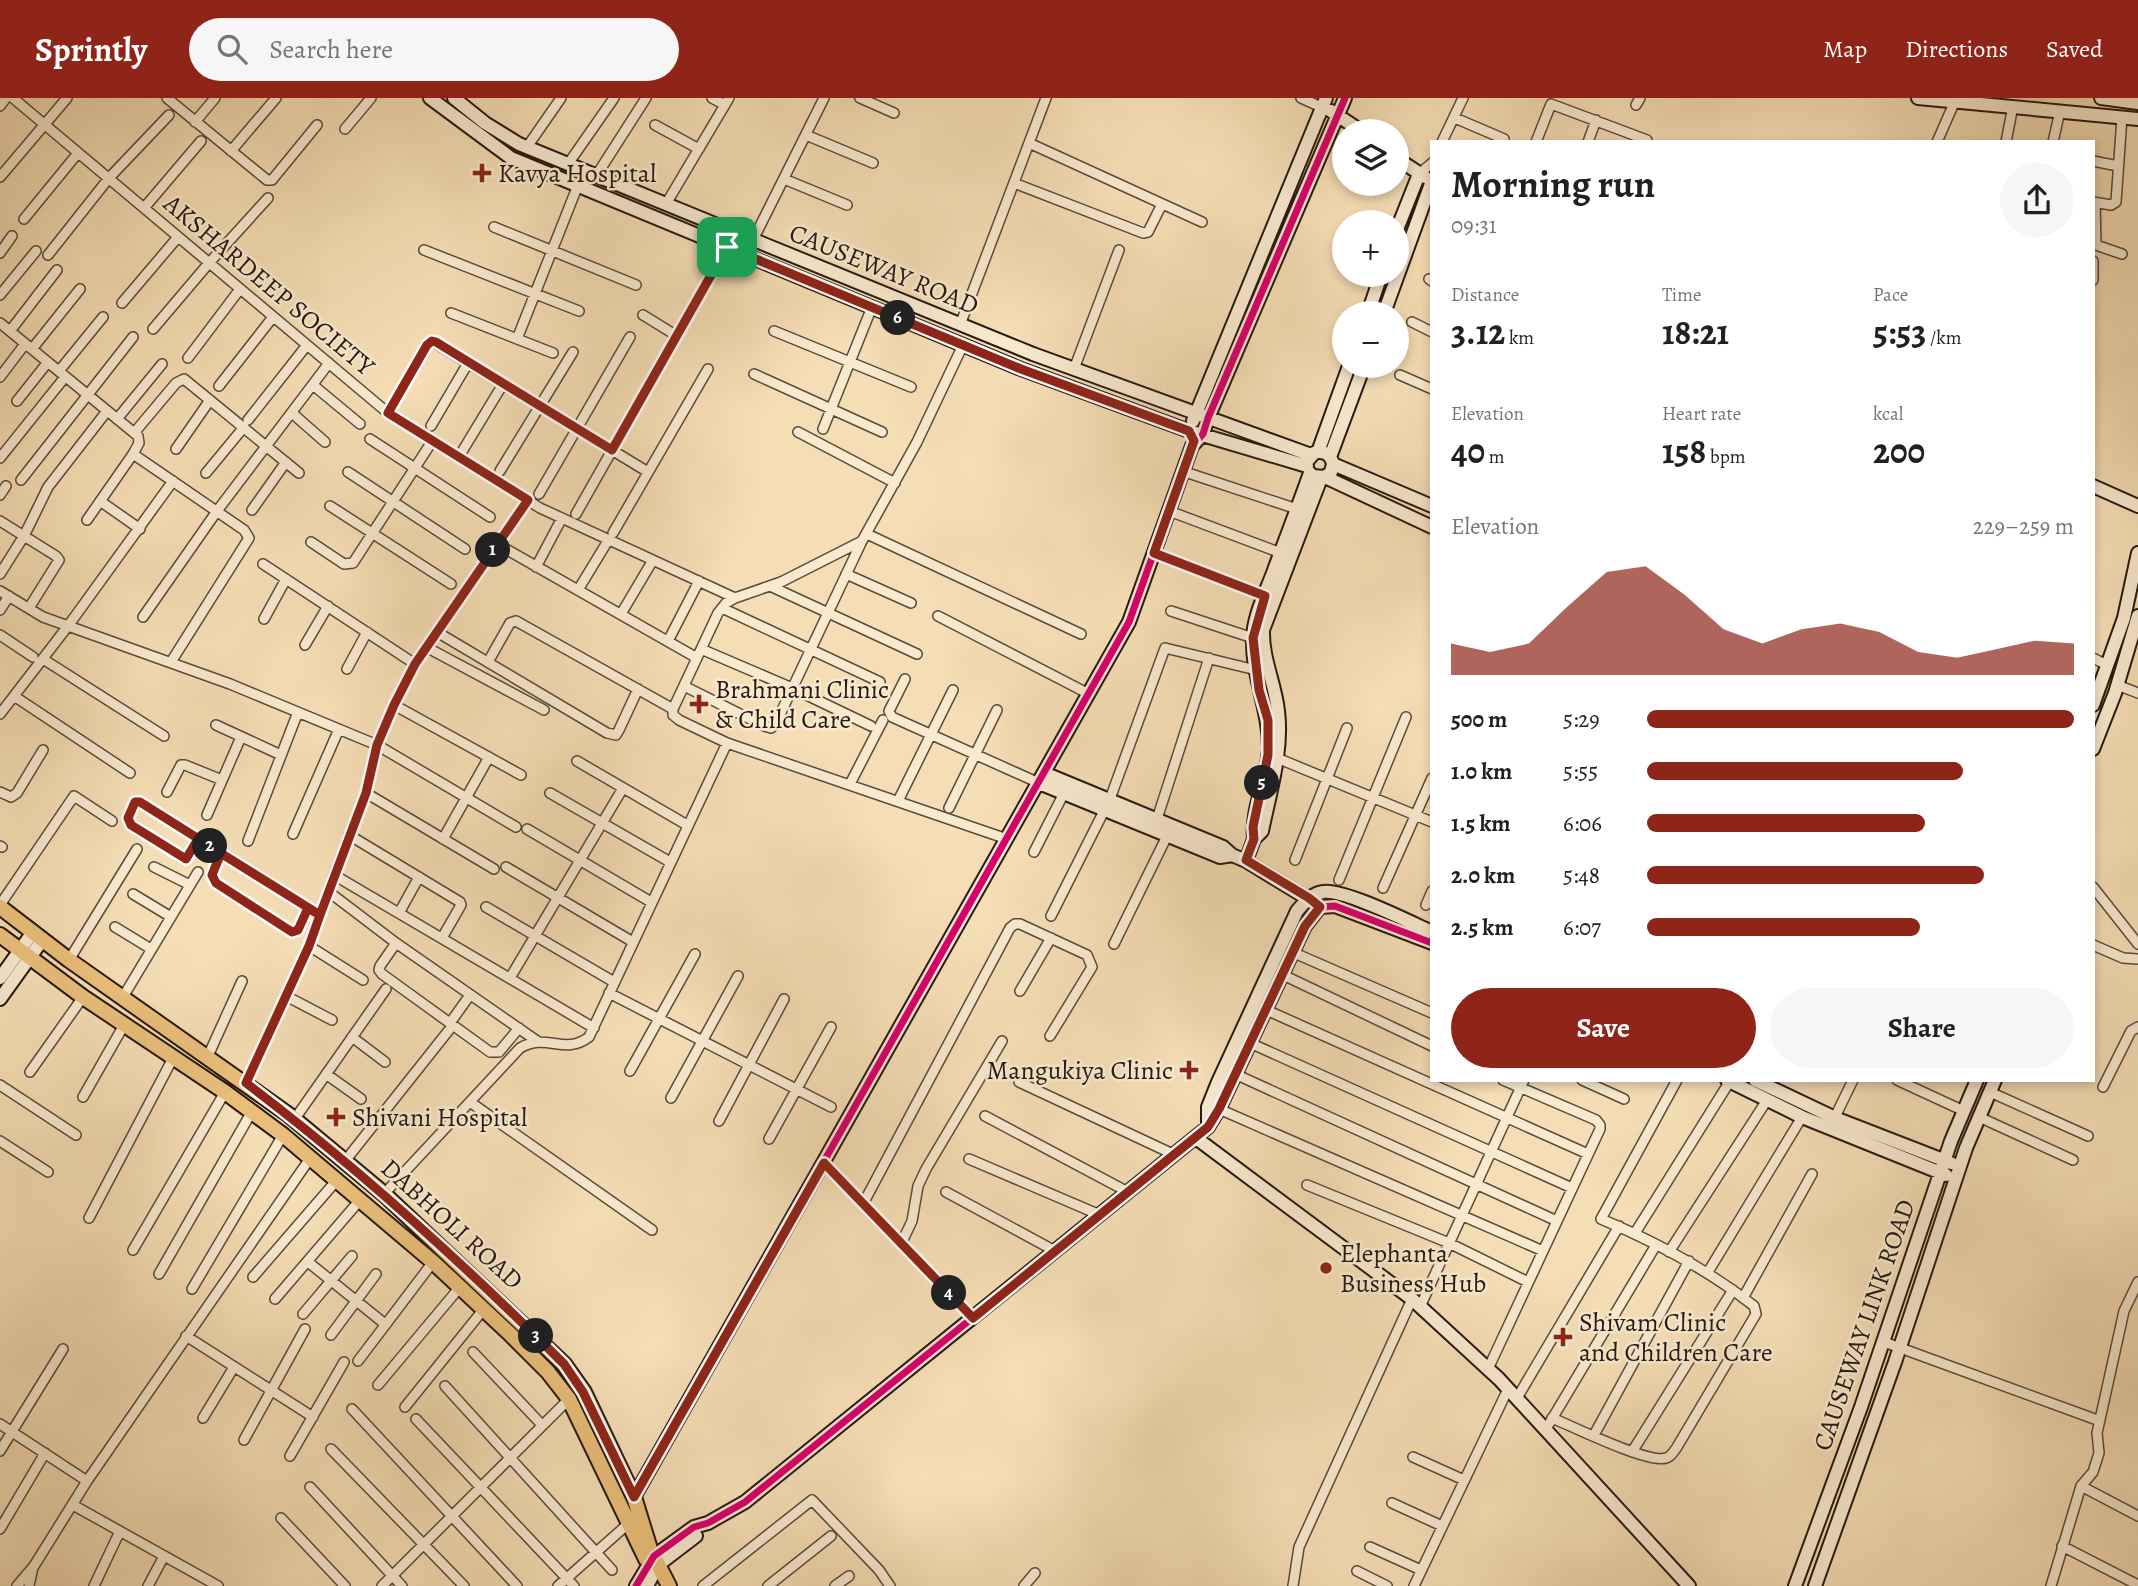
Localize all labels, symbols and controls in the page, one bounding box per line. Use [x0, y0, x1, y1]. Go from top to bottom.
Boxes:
search box [189, 18, 679, 81]
text: Sprintly [35, 27, 147, 72]
icon: search [213, 30, 251, 68]
text: Search here [269, 32, 393, 67]
text: Map [1823, 33, 1867, 65]
text: Directions [1905, 33, 2008, 65]
text: Saved [2046, 33, 2103, 65]
map controls [1332, 119, 1409, 378]
button: layers [1332, 119, 1409, 196]
place label: Kavya Hospital [498, 156, 656, 191]
text: Morning run [1451, 158, 1655, 210]
marker: Kavya Hospital [472, 163, 492, 183]
button: share [2000, 163, 2074, 237]
street label: AKSHARDEEP SOCIETY [155, 186, 383, 384]
button: + [1332, 210, 1409, 287]
text: 09:31 [1451, 210, 1497, 241]
street label: CAUSEWAY ROAD [784, 215, 984, 323]
pin [697, 217, 757, 277]
icon: arrive [708, 228, 746, 266]
text: Distance [1451, 282, 1519, 308]
text: Time [1662, 282, 1701, 308]
text: Pace [1873, 282, 1908, 308]
pin: 6 [880, 300, 916, 336]
button: − [1332, 301, 1409, 378]
text: 6 [893, 304, 902, 330]
text: 3.12 [1451, 308, 1505, 356]
text: 18:21 [1662, 308, 1729, 356]
text: 5:53 [1873, 308, 1926, 356]
text: km [1505, 325, 1534, 351]
text: /km [1926, 325, 1962, 351]
text: Elevation [1451, 401, 1524, 427]
text: Heart rate [1662, 401, 1741, 427]
text: kcal [1873, 401, 1903, 427]
text: 40 [1451, 427, 1485, 475]
text: 158 [1662, 427, 1706, 475]
text: 200 [1873, 427, 1925, 475]
text: m [1485, 444, 1505, 470]
text: bpm [1706, 444, 1746, 470]
text: Elevation [1451, 511, 1539, 542]
text: 229–259 m [1973, 511, 2074, 542]
pin: 1 [476, 532, 510, 568]
text: 1 [489, 536, 496, 562]
place label: Brahmani Clinic & Child Care [715, 672, 889, 737]
marker: Brahmani Clinic & Child Care [689, 694, 709, 714]
text: 500 m [1451, 704, 1507, 735]
text: 5:29 [1563, 704, 1600, 735]
text: 1.0 km [1451, 756, 1512, 787]
text: 5:55 [1563, 756, 1598, 787]
pin: 5 [1244, 766, 1280, 800]
text: 5 [1257, 769, 1266, 795]
text: 1.5 km [1451, 808, 1511, 839]
text: 6:06 [1563, 808, 1602, 839]
pin: 2 [192, 828, 228, 864]
text: 2 [205, 832, 214, 858]
text: 2.0 km [1451, 860, 1515, 891]
text: 5:48 [1563, 860, 1600, 891]
text: 2.5 km [1451, 912, 1513, 943]
text: 6:07 [1563, 912, 1601, 943]
button: Save [1451, 988, 1756, 1068]
button: Share [1770, 988, 2074, 1068]
place label: Mangukiya Clinic [987, 1053, 1173, 1088]
marker: Mangukiya Clinic [1179, 1060, 1199, 1080]
place label: Shivani Hospital [352, 1100, 527, 1135]
marker: Shivani Hospital [326, 1107, 346, 1127]
street label: DABHOLI ROAD [373, 1151, 531, 1297]
street label: CAUSEWAY LINK ROAD [1805, 1195, 1923, 1455]
place label: Elephanta Business Hub [1340, 1236, 1486, 1301]
marker: Elephanta Business Hub [1318, 1260, 1334, 1276]
pin: 4 [932, 1276, 967, 1310]
text: 4 [944, 1279, 953, 1305]
place label: Shivam Clinic and Children Care [1579, 1305, 1773, 1370]
pin: 3 [518, 1318, 554, 1354]
text: 3 [531, 1322, 540, 1348]
marker: Shivam Clinic and Children Care [1553, 1327, 1573, 1347]

